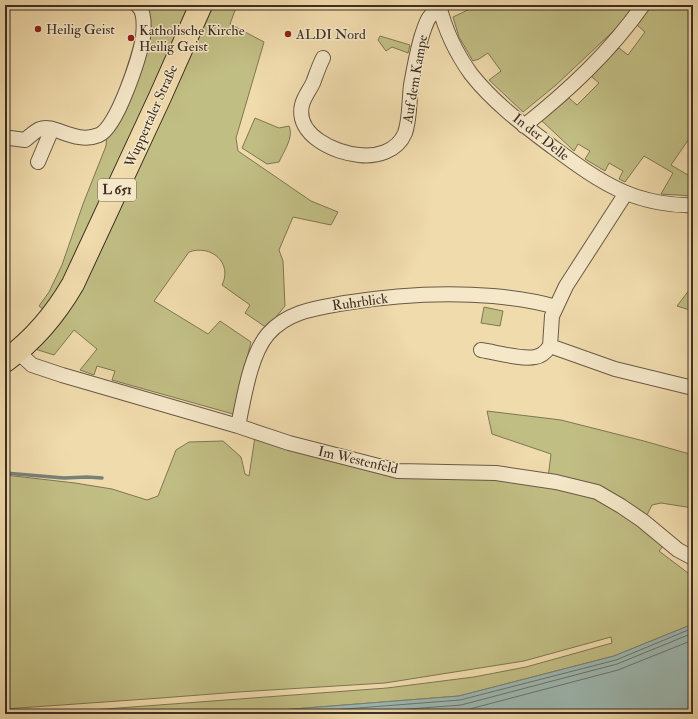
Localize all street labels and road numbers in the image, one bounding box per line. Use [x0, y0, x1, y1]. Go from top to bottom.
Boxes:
street label: Auf dem Kampe [399, 33, 432, 126]
street label: Wuppertaler Straße [120, 62, 182, 171]
street label: In der Delle [509, 110, 573, 164]
road number: L 651 [98, 179, 136, 201]
street label: Ruhrblick [331, 290, 389, 314]
street label: Im Westenfeld [316, 443, 400, 477]

